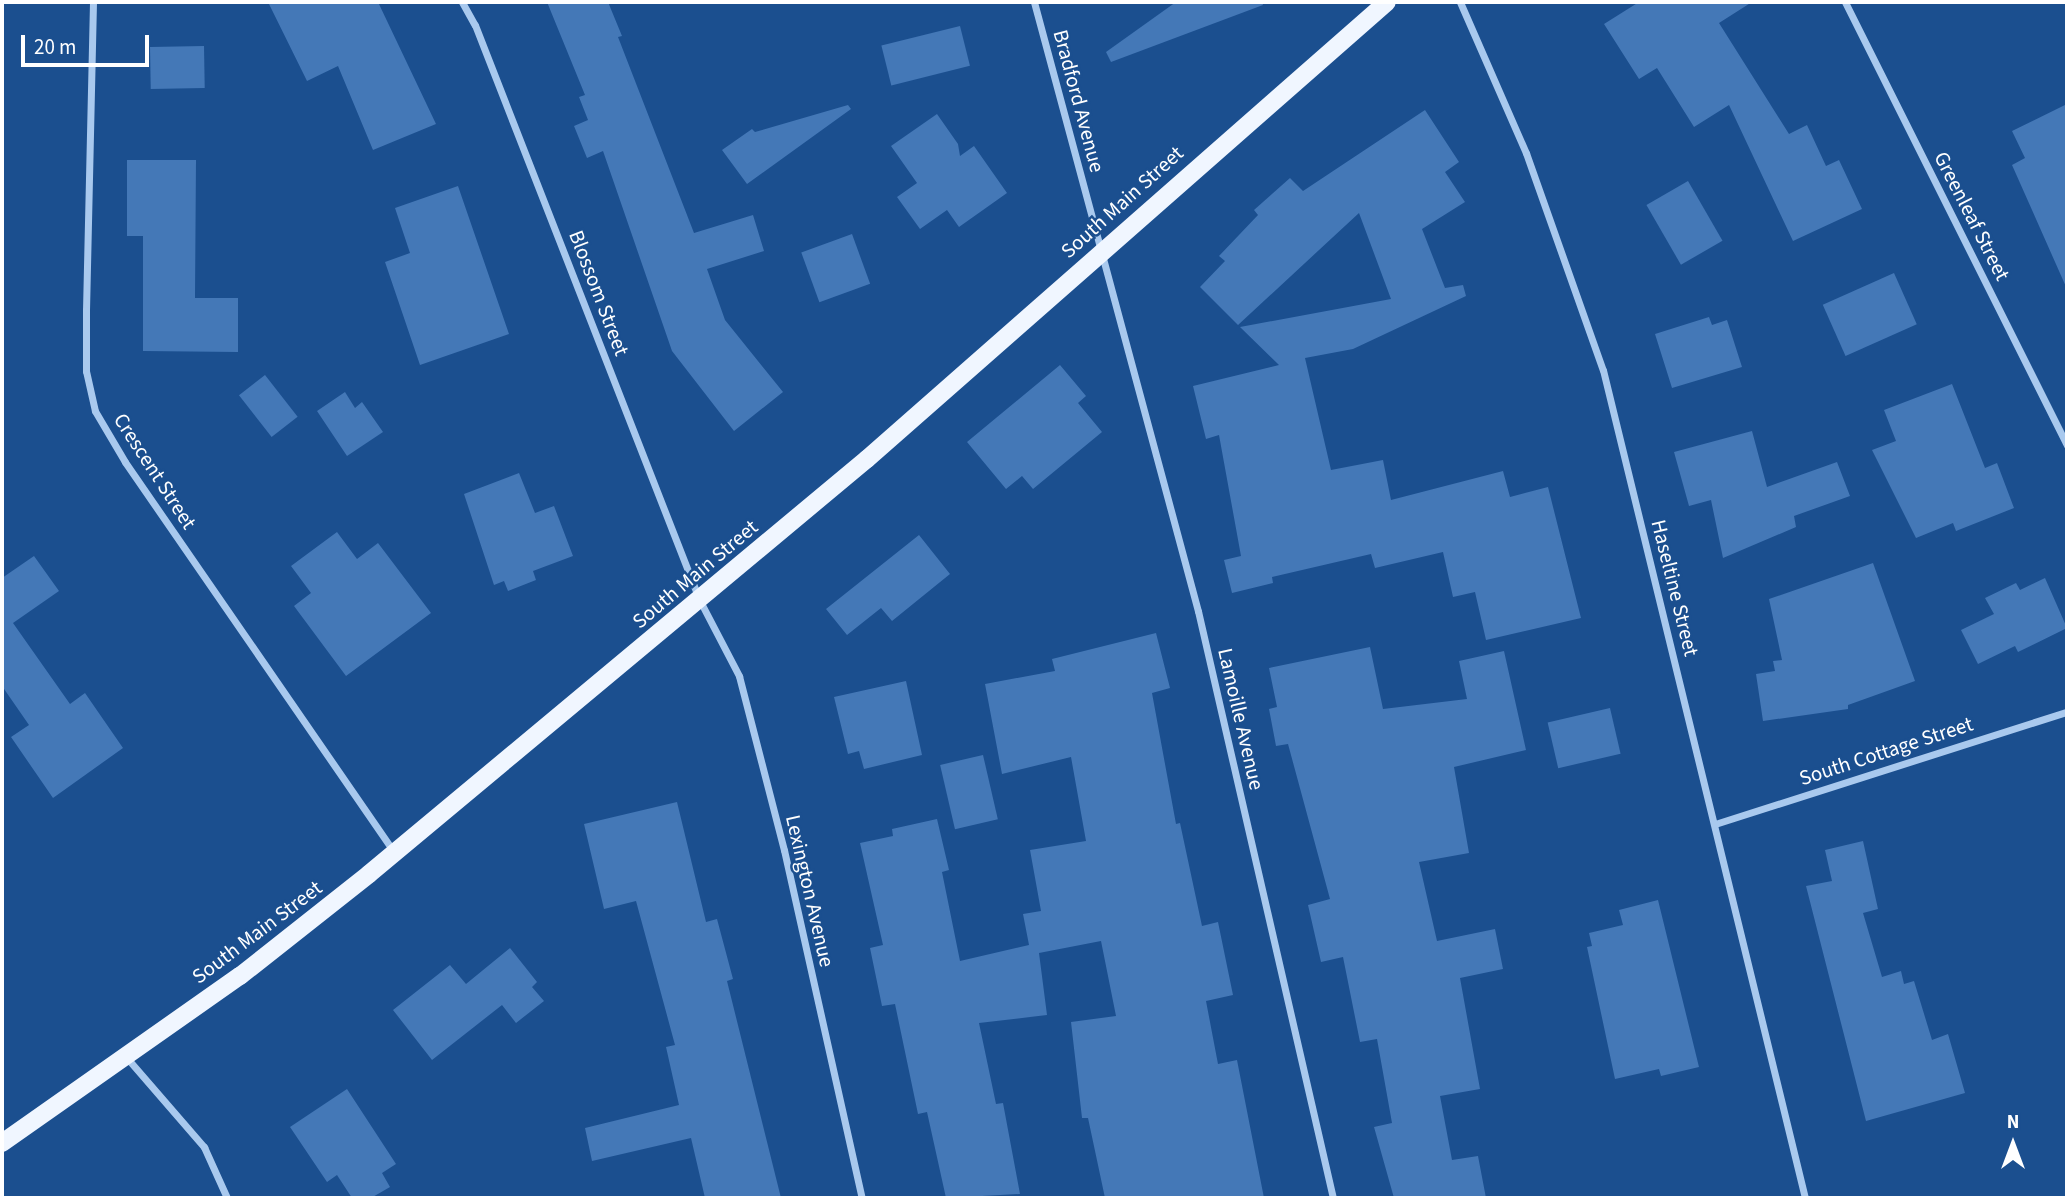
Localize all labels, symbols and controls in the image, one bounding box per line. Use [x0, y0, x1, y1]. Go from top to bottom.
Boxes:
scale bar [24, 21, 152, 65]
street label: Bradford Avenue [1048, 27, 1110, 175]
text: 20 m [34, 32, 76, 62]
street label: South Main Street [1056, 140, 1188, 264]
street label: Greenleaf Street [1929, 147, 2015, 285]
street label: Blossom Street [564, 227, 634, 359]
street label: Crescent Street [108, 408, 202, 534]
street label: South Main Street [627, 514, 763, 634]
street label: Haseltine Street [1646, 517, 1704, 659]
street label: Lamoille Avenue [1212, 646, 1270, 792]
street label: South Cottage Street [1796, 711, 1976, 791]
street label: Lexington Avenue [780, 812, 840, 970]
street label: South Main Street [187, 875, 327, 989]
north arrow [1978, 1109, 2048, 1179]
text: N [2007, 1109, 2019, 1136]

